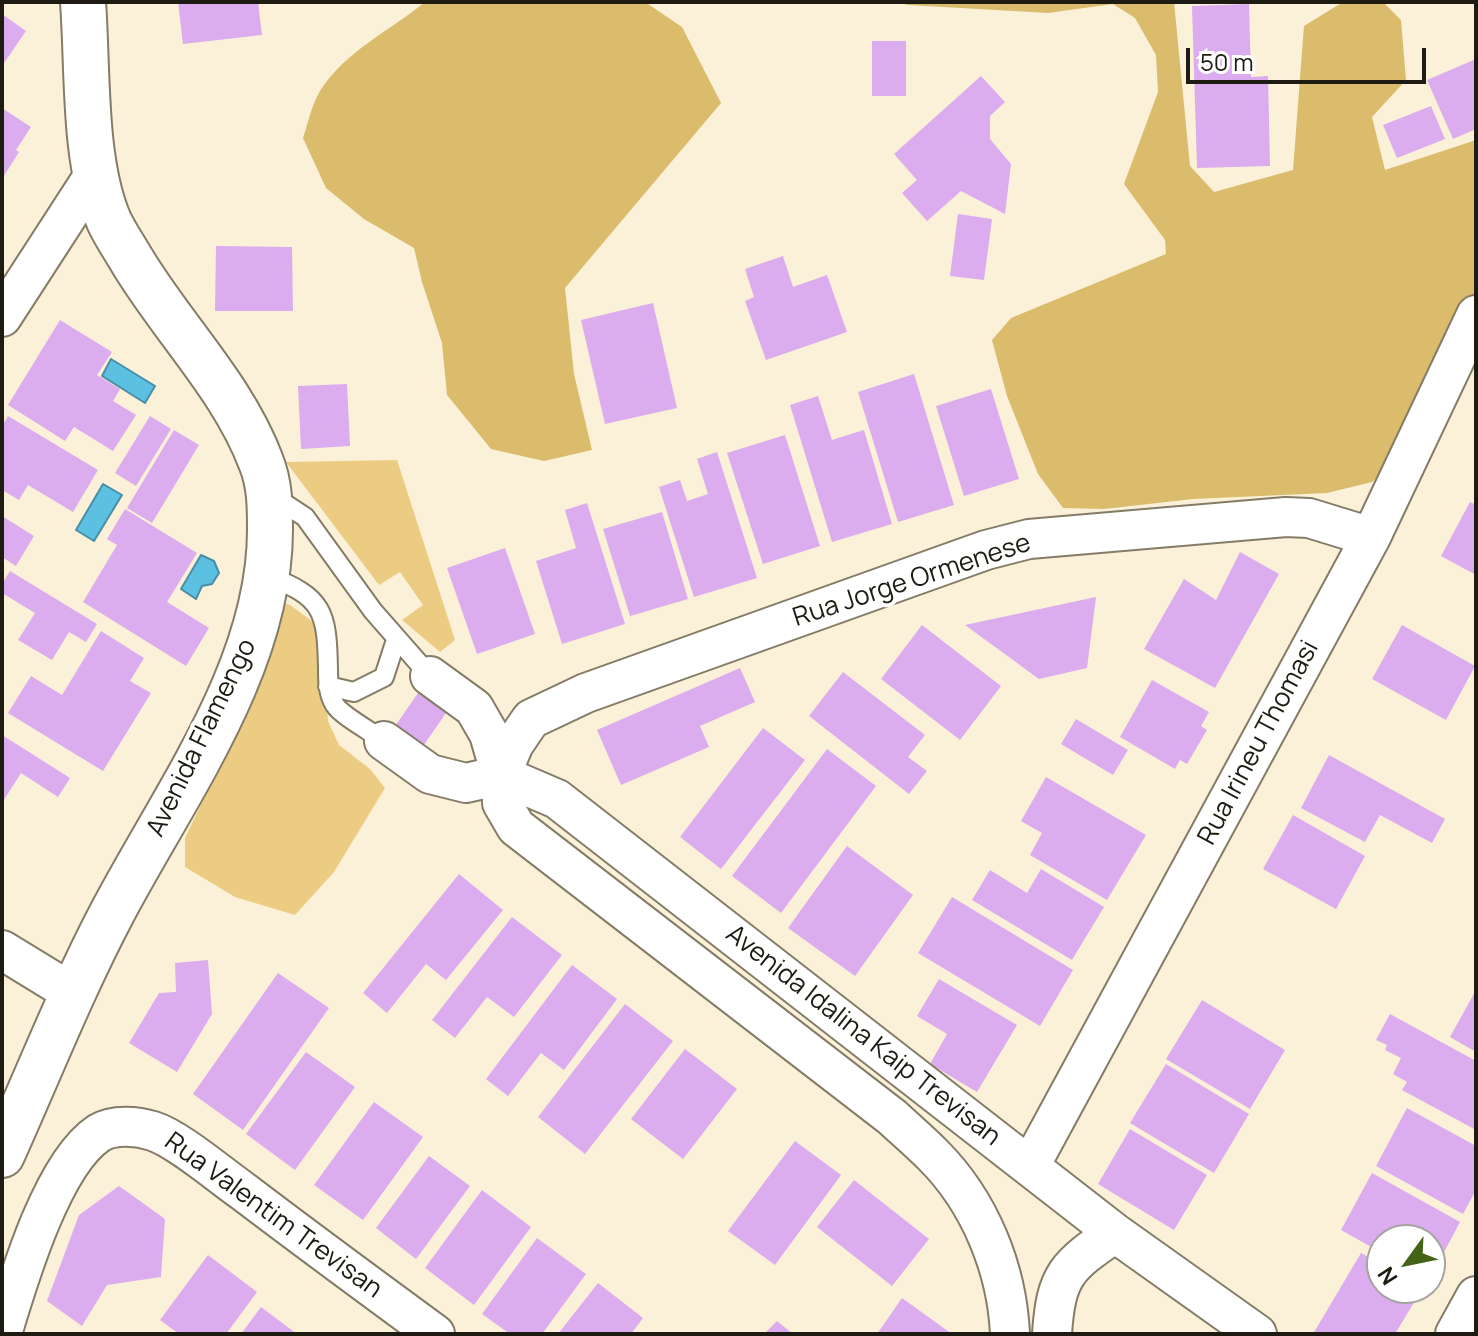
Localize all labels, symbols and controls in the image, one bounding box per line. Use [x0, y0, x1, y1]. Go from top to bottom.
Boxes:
scale bar [1190, 32, 1430, 82]
text: 50 m [1200, 45, 1254, 78]
street label: Rua Jorge Ormenese [789, 528, 1035, 634]
street label: Avenida Flamengo [141, 634, 263, 842]
street label: Rua Irineu Thomasi [1192, 636, 1326, 850]
street label: Avenida Idalina Kaip Trevisan [719, 919, 1007, 1153]
street label: Rua Valentim Trevisan [158, 1127, 388, 1305]
north arrow [1366, 1224, 1446, 1304]
text: N [1371, 1261, 1404, 1291]

